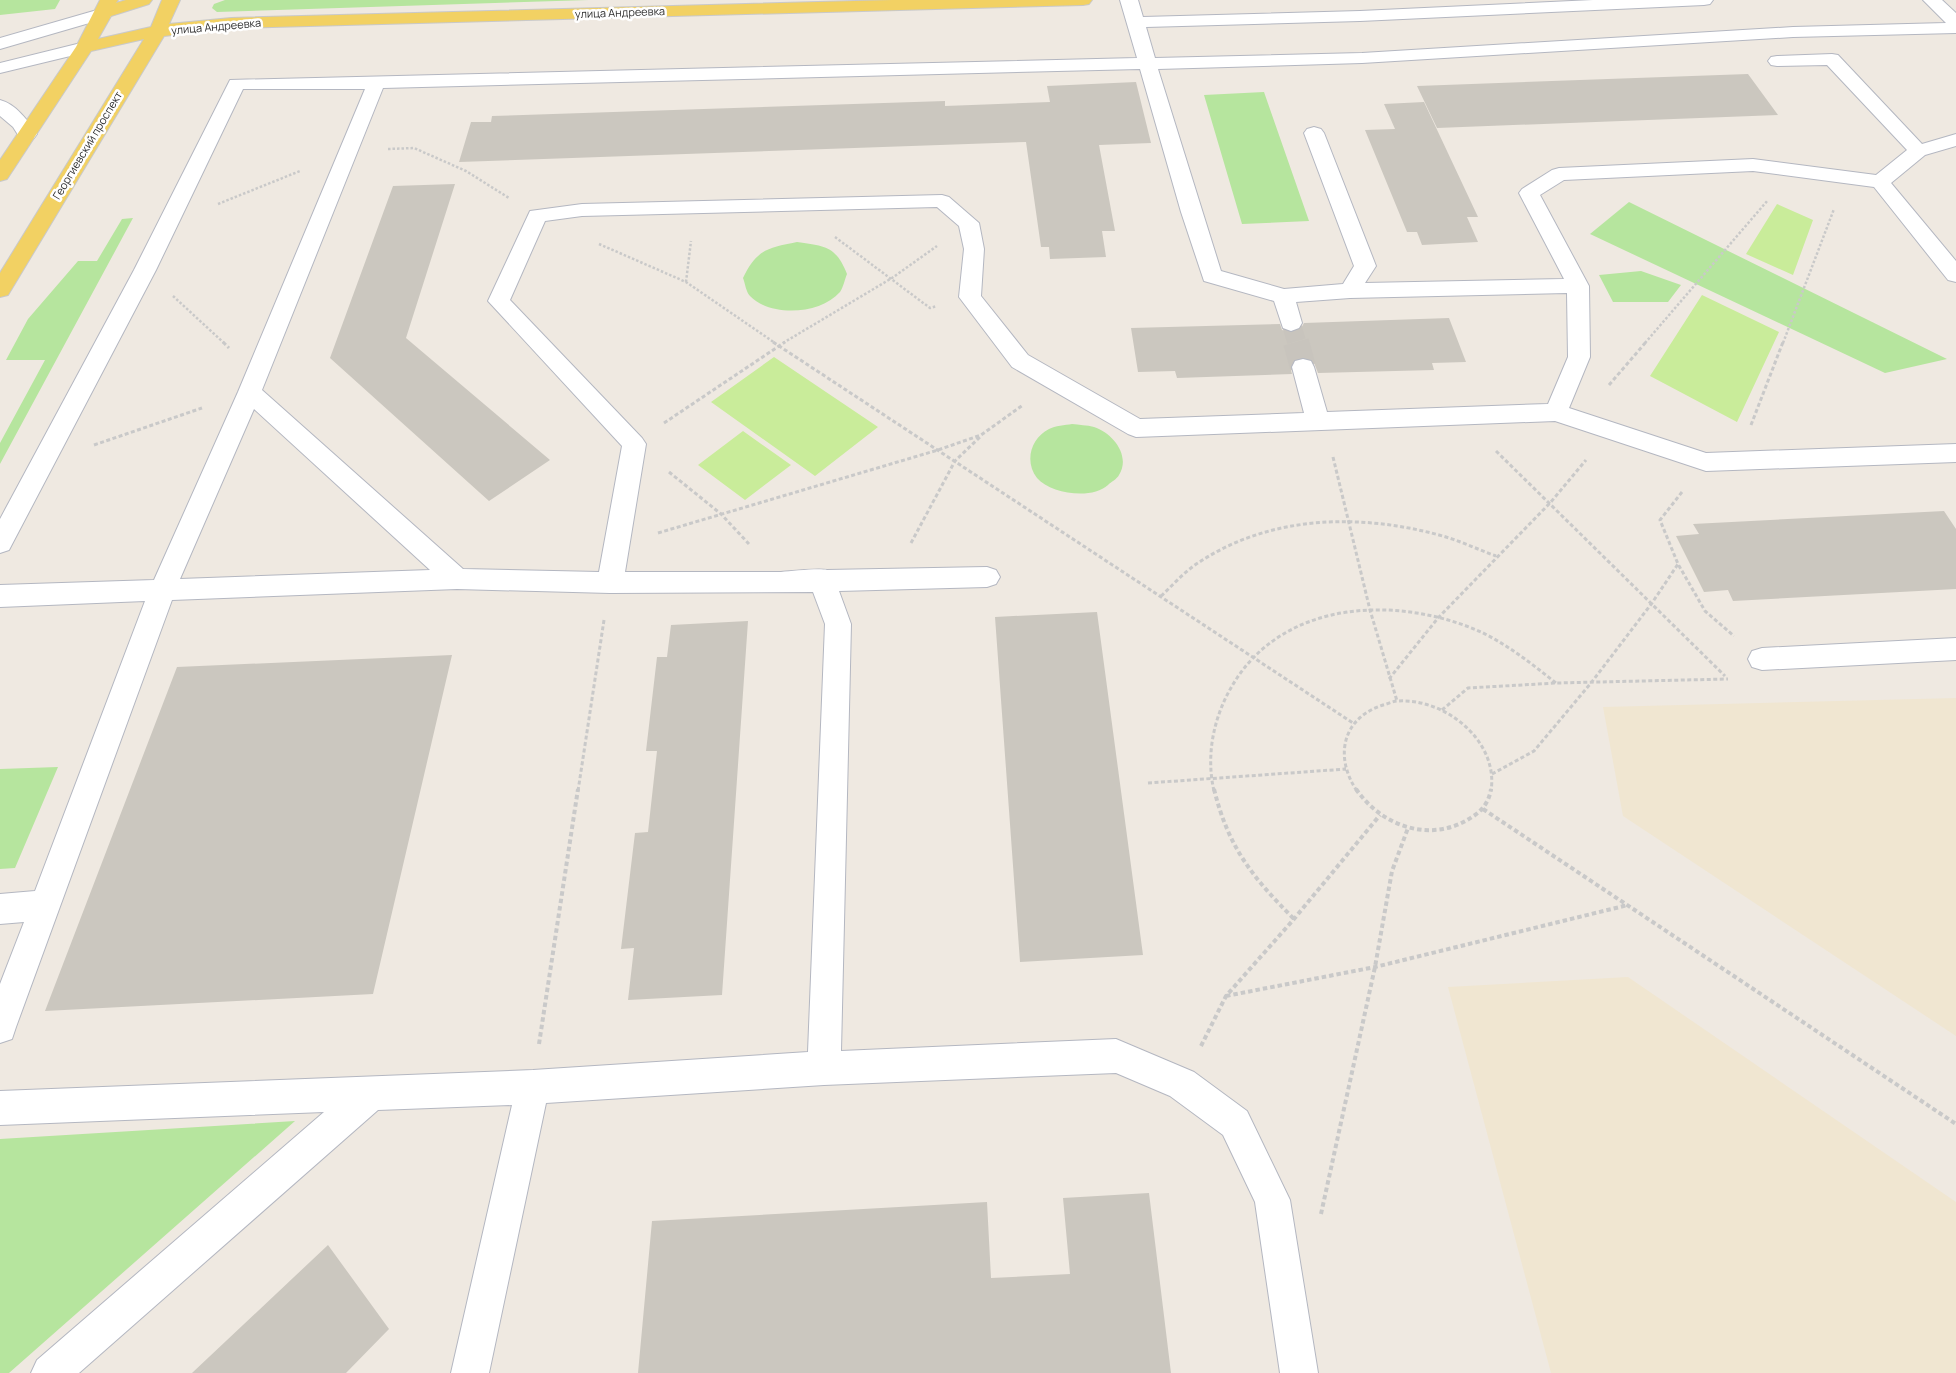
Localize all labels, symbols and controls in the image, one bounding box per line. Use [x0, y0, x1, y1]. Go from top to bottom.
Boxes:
street label: улица Андреевка [575, 3, 665, 21]
street label: улица Андреевка [170, 15, 262, 37]
street label: Георгиевский проспект [49, 88, 125, 202]

